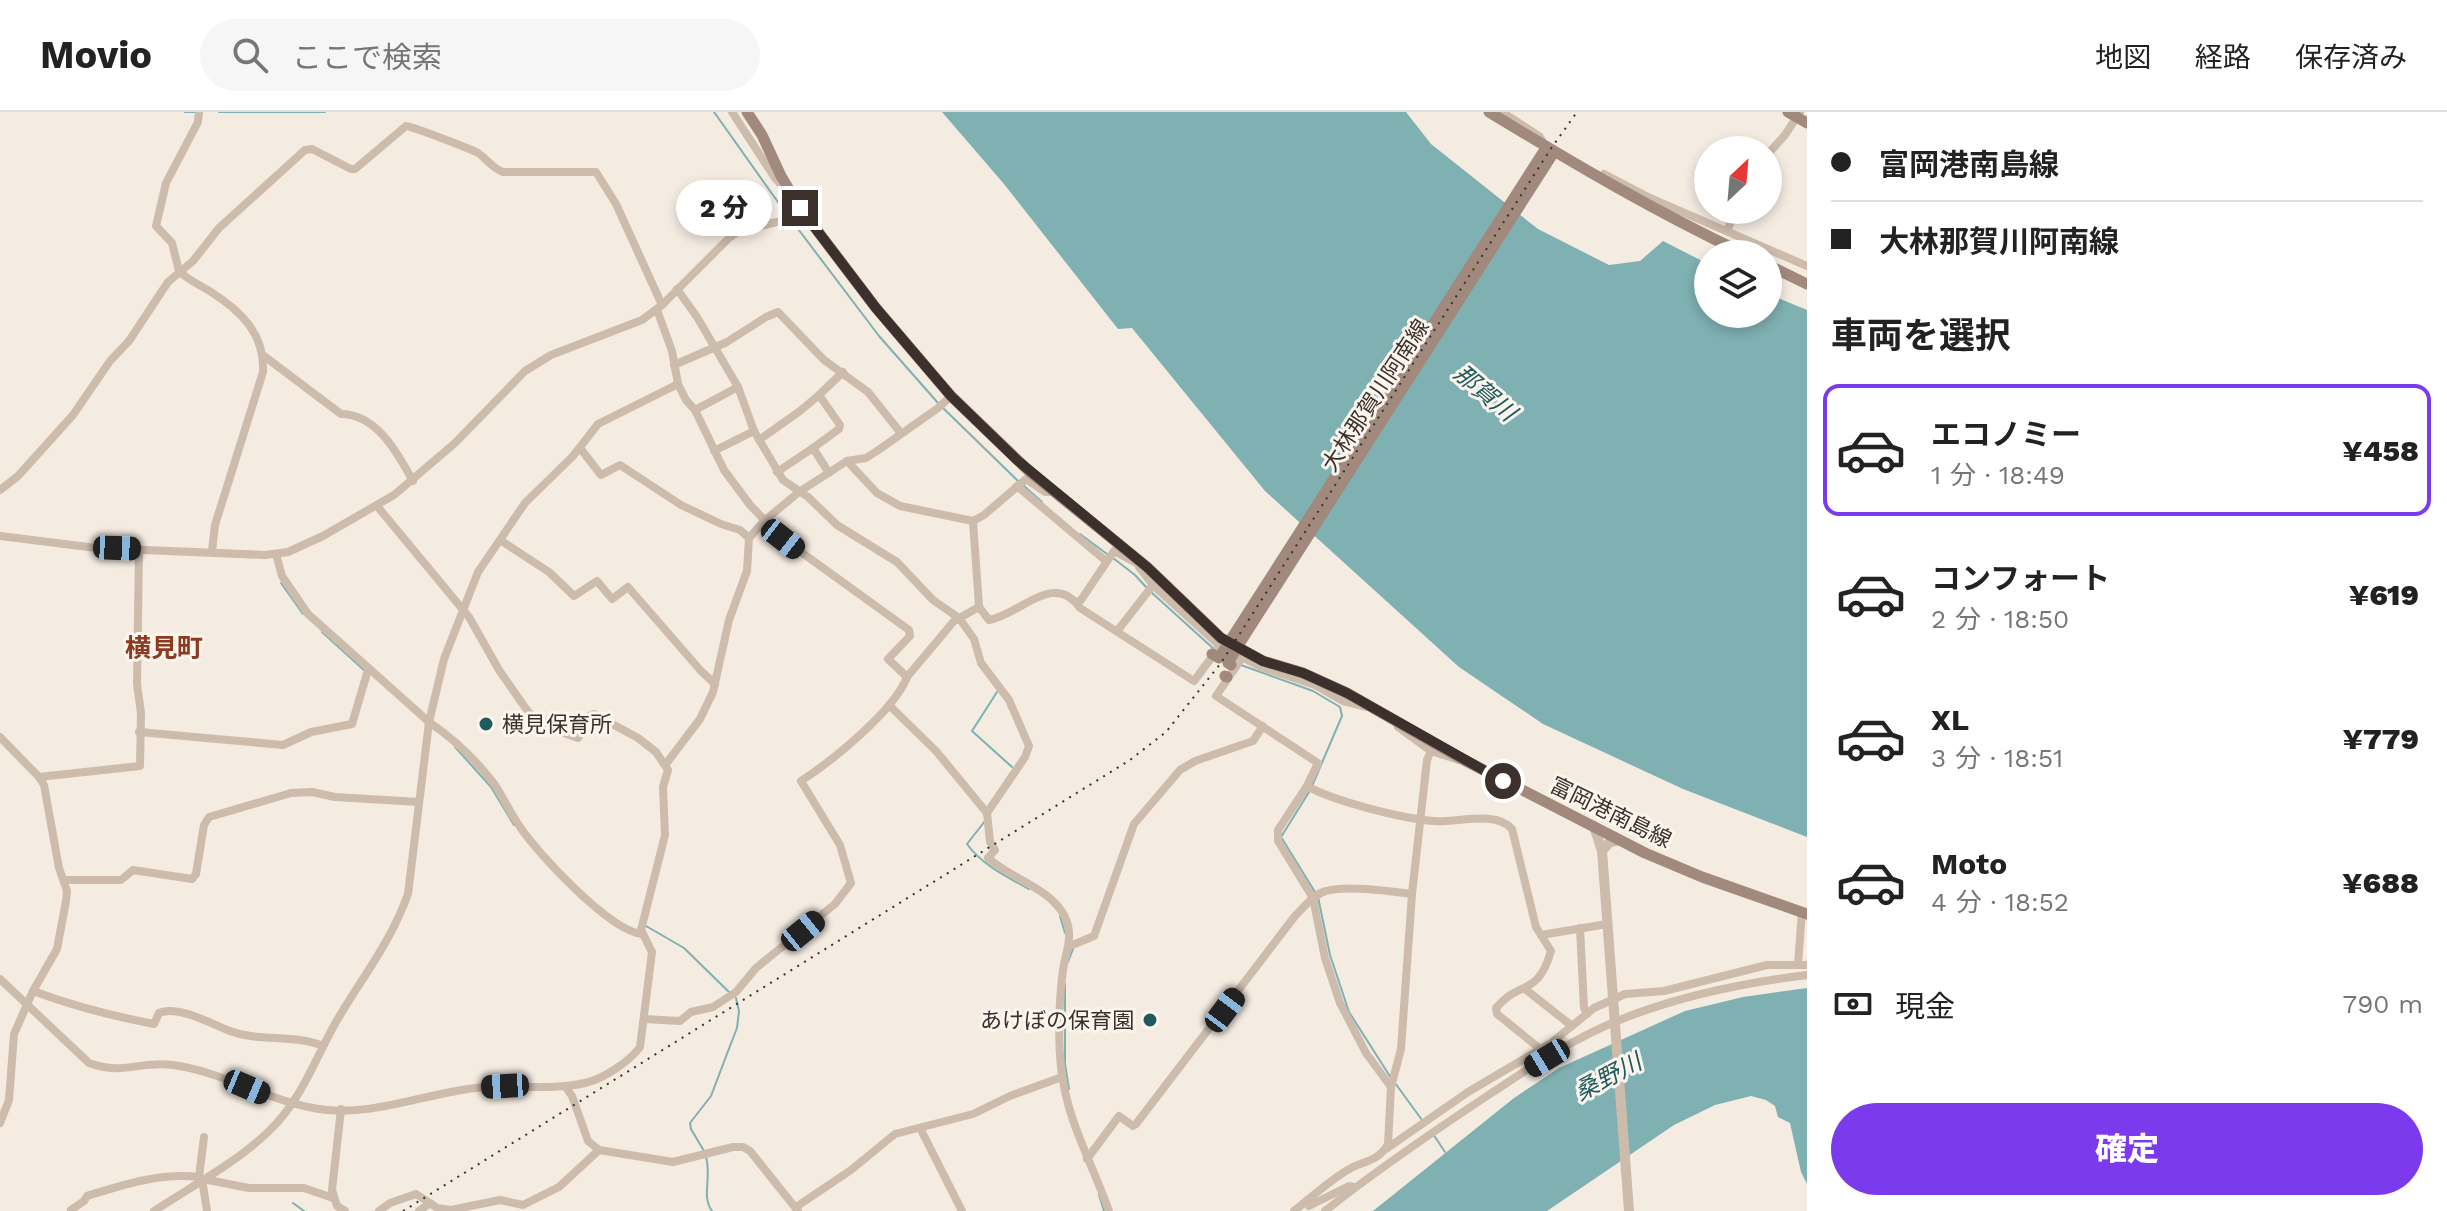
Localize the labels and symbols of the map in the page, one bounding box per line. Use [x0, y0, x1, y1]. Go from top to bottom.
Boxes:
north arrow [1694, 136, 1782, 224]
callout: 2 分 [676, 180, 772, 236]
route end [782, 190, 818, 226]
street label: 大林那賀川阿南線 [1317, 315, 1434, 476]
water label: 那賀川 [1448, 359, 1524, 429]
car [757, 515, 809, 563]
car [93, 535, 141, 561]
district label: 横見町 [125, 633, 203, 663]
place label: 横見保育所 [502, 712, 612, 737]
marker: 横見保育所 [477, 715, 495, 733]
route start [1485, 763, 1521, 799]
street label: 富岡港南島線 [1546, 772, 1676, 853]
car [777, 907, 829, 955]
car [1201, 984, 1249, 1036]
place label: あけぼの保育園 [980, 1008, 1134, 1033]
marker: あけぼの保育園 [1141, 1011, 1159, 1029]
car [1520, 1035, 1574, 1081]
water label: 桑野川 [1570, 1046, 1649, 1106]
car [220, 1067, 274, 1107]
car [480, 1073, 530, 1099]

